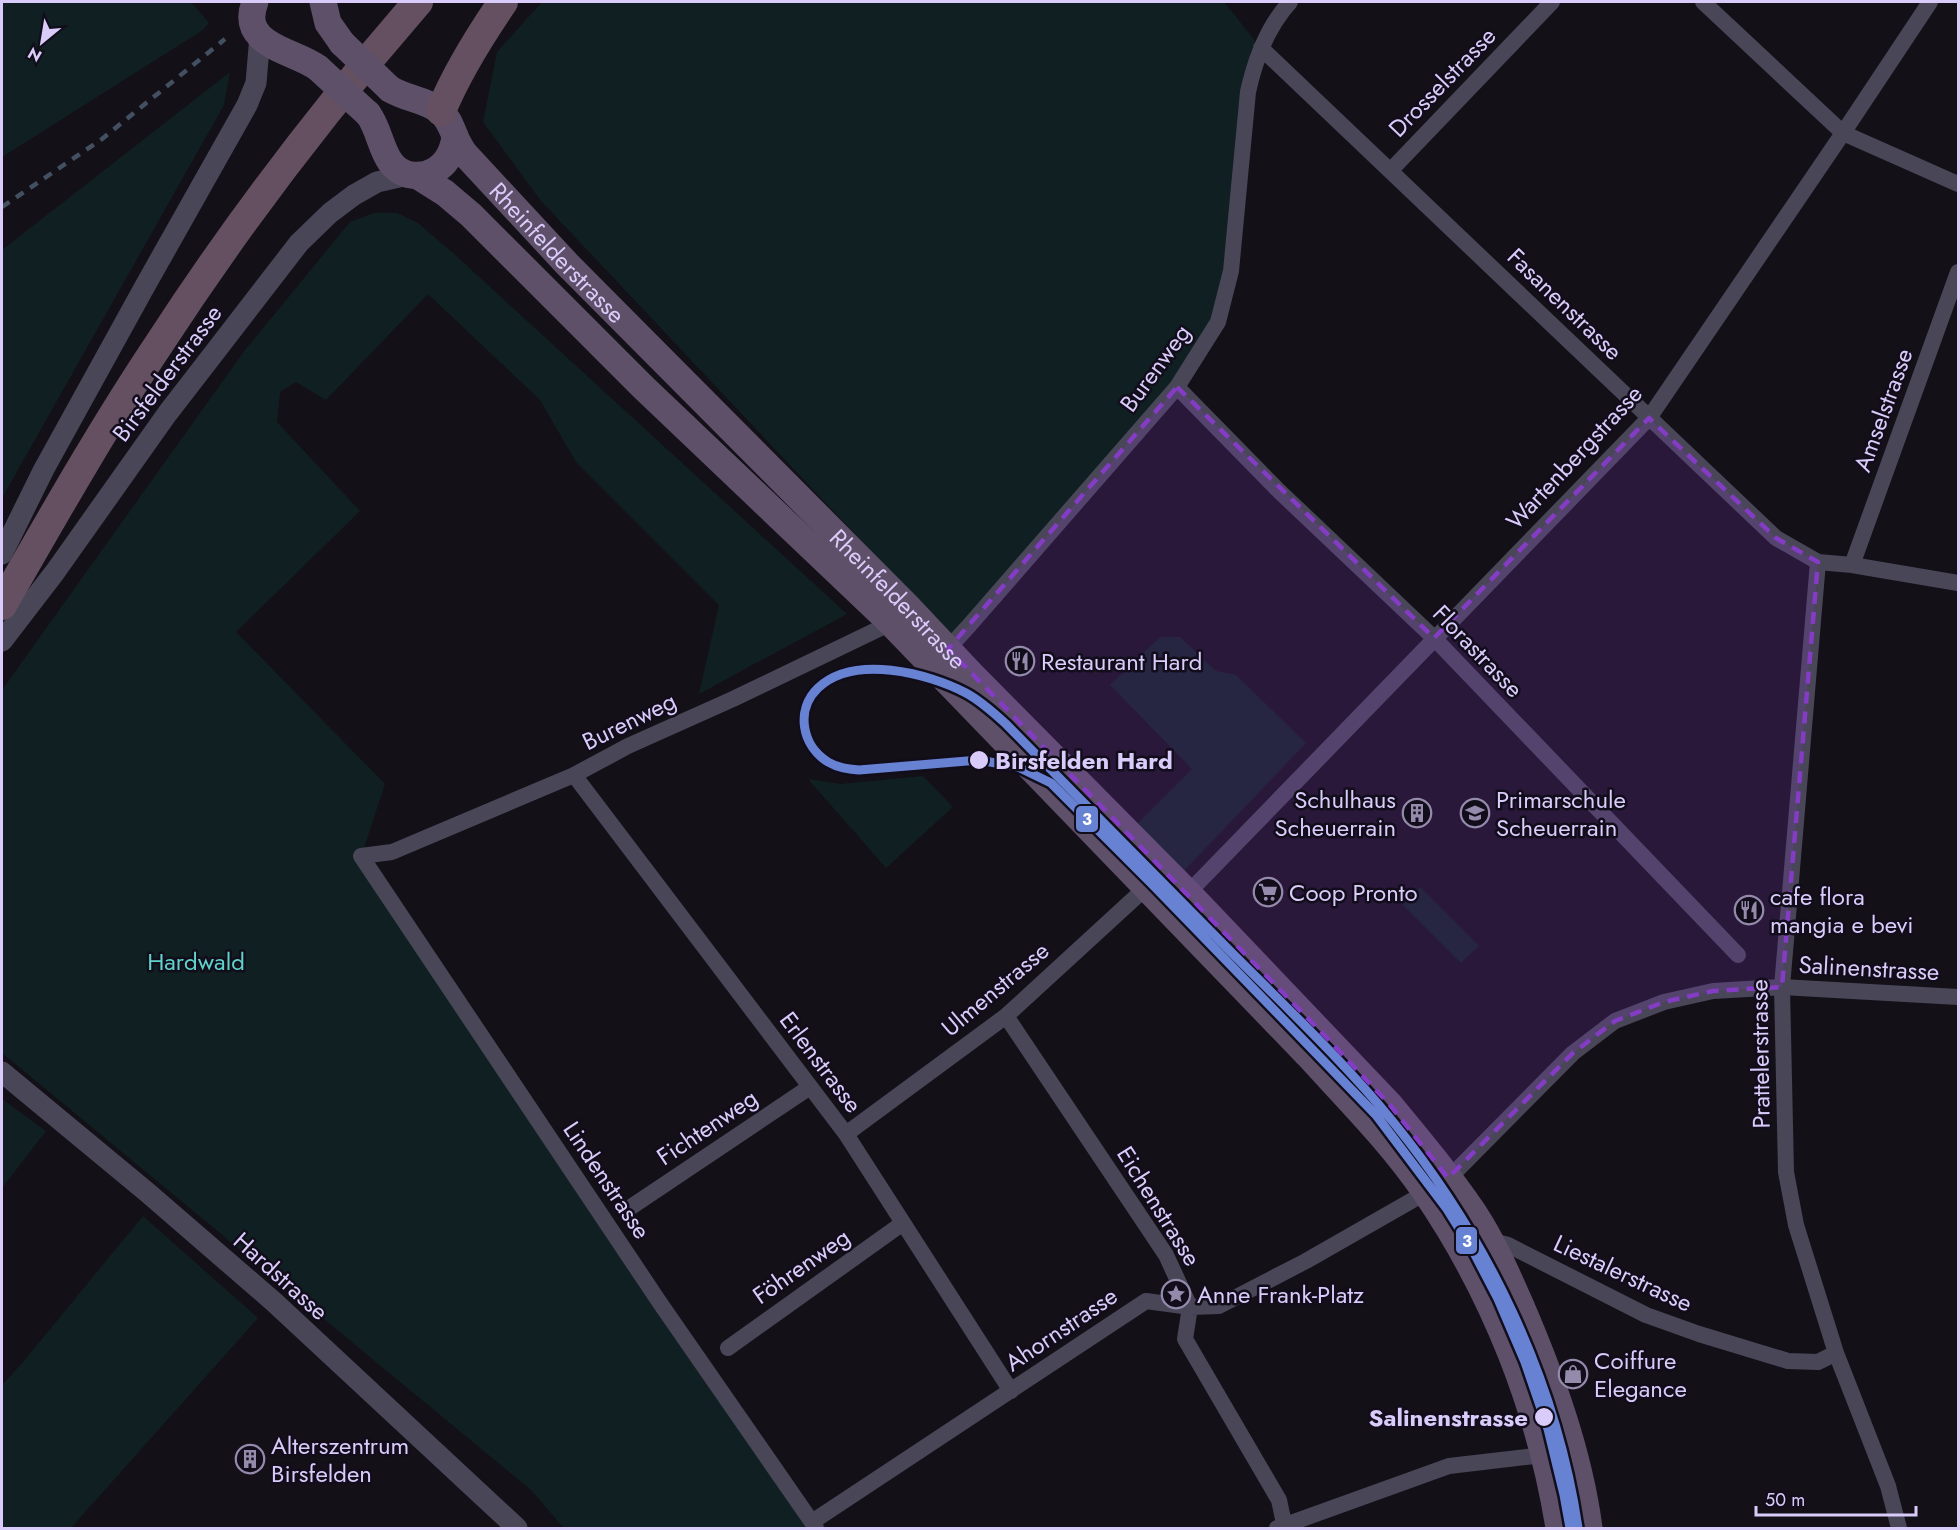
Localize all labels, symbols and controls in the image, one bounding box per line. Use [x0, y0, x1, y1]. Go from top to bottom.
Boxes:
north arrow [12, 12, 72, 72]
street label: Drosselstrasse [1380, 19, 1504, 145]
text: N [23, 41, 46, 68]
street label: Rheinfelderstrasse [482, 174, 633, 331]
street label: Fasanenstrasse [1499, 240, 1631, 368]
street label: Birsfelderstrasse [104, 297, 230, 449]
street label: Burenweg [1111, 317, 1199, 419]
street label: Amselstrasse [1844, 343, 1922, 477]
street label: Wartenbergstrasse [1498, 377, 1650, 537]
street label: Rheinfelderstrasse [822, 521, 975, 677]
street label: Florastrasse [1425, 597, 1531, 705]
place label: Restaurant Hard [1041, 644, 1202, 679]
restaurant icon: Restaurant Hard [1004, 645, 1036, 677]
street label: Burenweg [576, 683, 682, 759]
place label: Birsfelden Hard [995, 743, 1173, 778]
marker: Birsfelden Hard [968, 749, 990, 771]
place label: Schulhaus Scheuerrain [1275, 782, 1396, 845]
place label: Primarschule Scheuerrain [1496, 782, 1626, 845]
building icon: Schulhaus Scheuerrain [1401, 797, 1433, 829]
school or university icon: Primarschule Scheuerrain [1459, 797, 1491, 829]
line badge: 3 [1075, 805, 1099, 833]
text: 3 [1082, 808, 1092, 831]
place label: Coop Pronto [1289, 875, 1418, 910]
supermarket icon: Coop Pronto [1252, 876, 1284, 908]
place label: cafe flora mangia e bevi [1770, 879, 1914, 942]
restaurant icon: cafe flora mangia e bevi [1733, 894, 1765, 926]
street label: Ulmenstrasse [934, 933, 1056, 1045]
park label: Hardwald [147, 944, 245, 979]
street label: Salinenstrasse [1798, 947, 1940, 989]
street label: Prattelerstrasse [1741, 979, 1779, 1129]
street label: Erlenstrasse [771, 1004, 871, 1120]
street label: Fichtenweg [650, 1080, 764, 1174]
street label: Lindenstrasse [555, 1114, 659, 1246]
street label: Eichenstrasse [1108, 1139, 1210, 1273]
street label: Föhrenweg [745, 1220, 857, 1312]
street label: Hardstrasse [226, 1224, 336, 1328]
line badge: 3 [1455, 1226, 1478, 1255]
street label: Liestalerstrasse [1548, 1226, 1698, 1320]
text: 3 [1462, 1230, 1472, 1253]
place label: Anne Frank-Platz [1197, 1277, 1364, 1312]
street label: Ahornstrasse [998, 1278, 1124, 1380]
place icon: Anne Frank-Platz [1160, 1278, 1192, 1310]
place label: Coiffure Elegance [1594, 1343, 1687, 1406]
shop icon: Coiffure Elegance [1557, 1358, 1589, 1390]
place label: Salinenstrasse [1369, 1400, 1528, 1435]
marker: Salinenstrasse [1533, 1406, 1555, 1428]
place label: Alterszentrum Birsfelden [271, 1428, 409, 1491]
building icon: Alterszentrum Birsfelden [234, 1443, 266, 1475]
scale bar [1756, 1479, 1916, 1517]
text: 50 m [1765, 1487, 1805, 1513]

